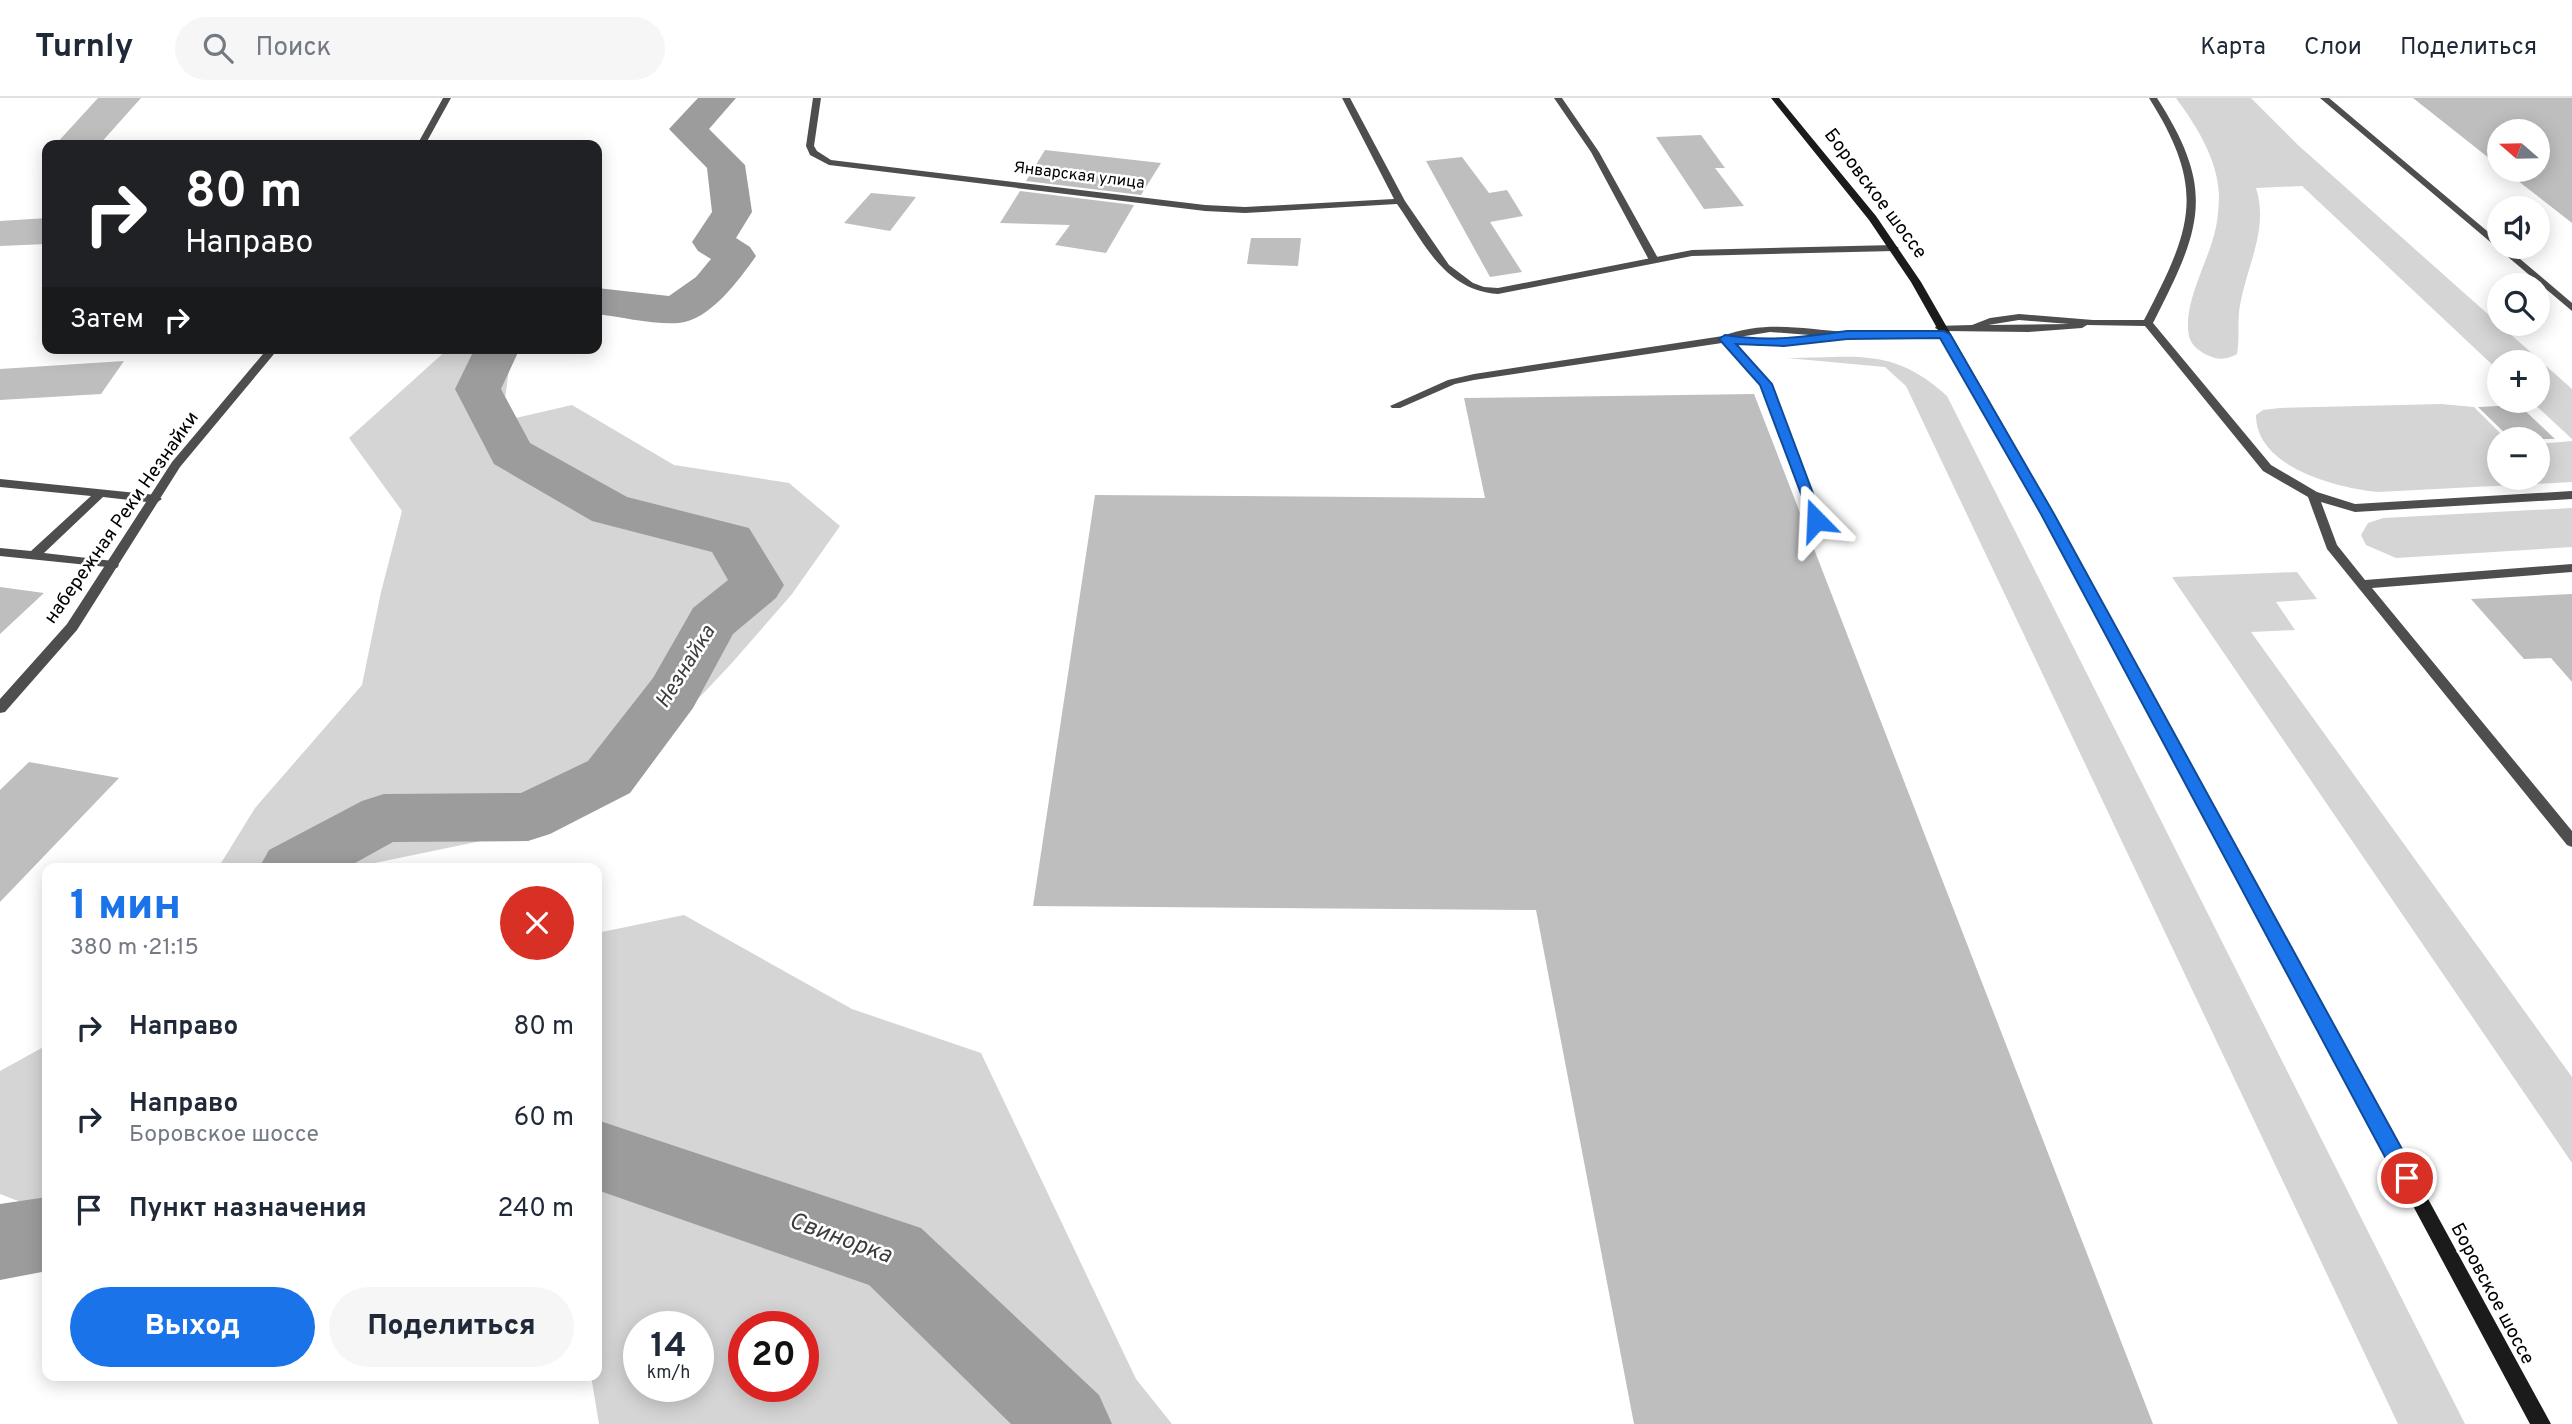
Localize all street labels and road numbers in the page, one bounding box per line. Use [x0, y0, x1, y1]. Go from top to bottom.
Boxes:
street label: Боровское шоссе [1818, 124, 1932, 264]
street label: Январская улица [1012, 158, 1146, 194]
street label: набережная Реки Незнайки [39, 407, 205, 629]
street label: Боровское шоссе [2445, 1219, 2539, 1369]

